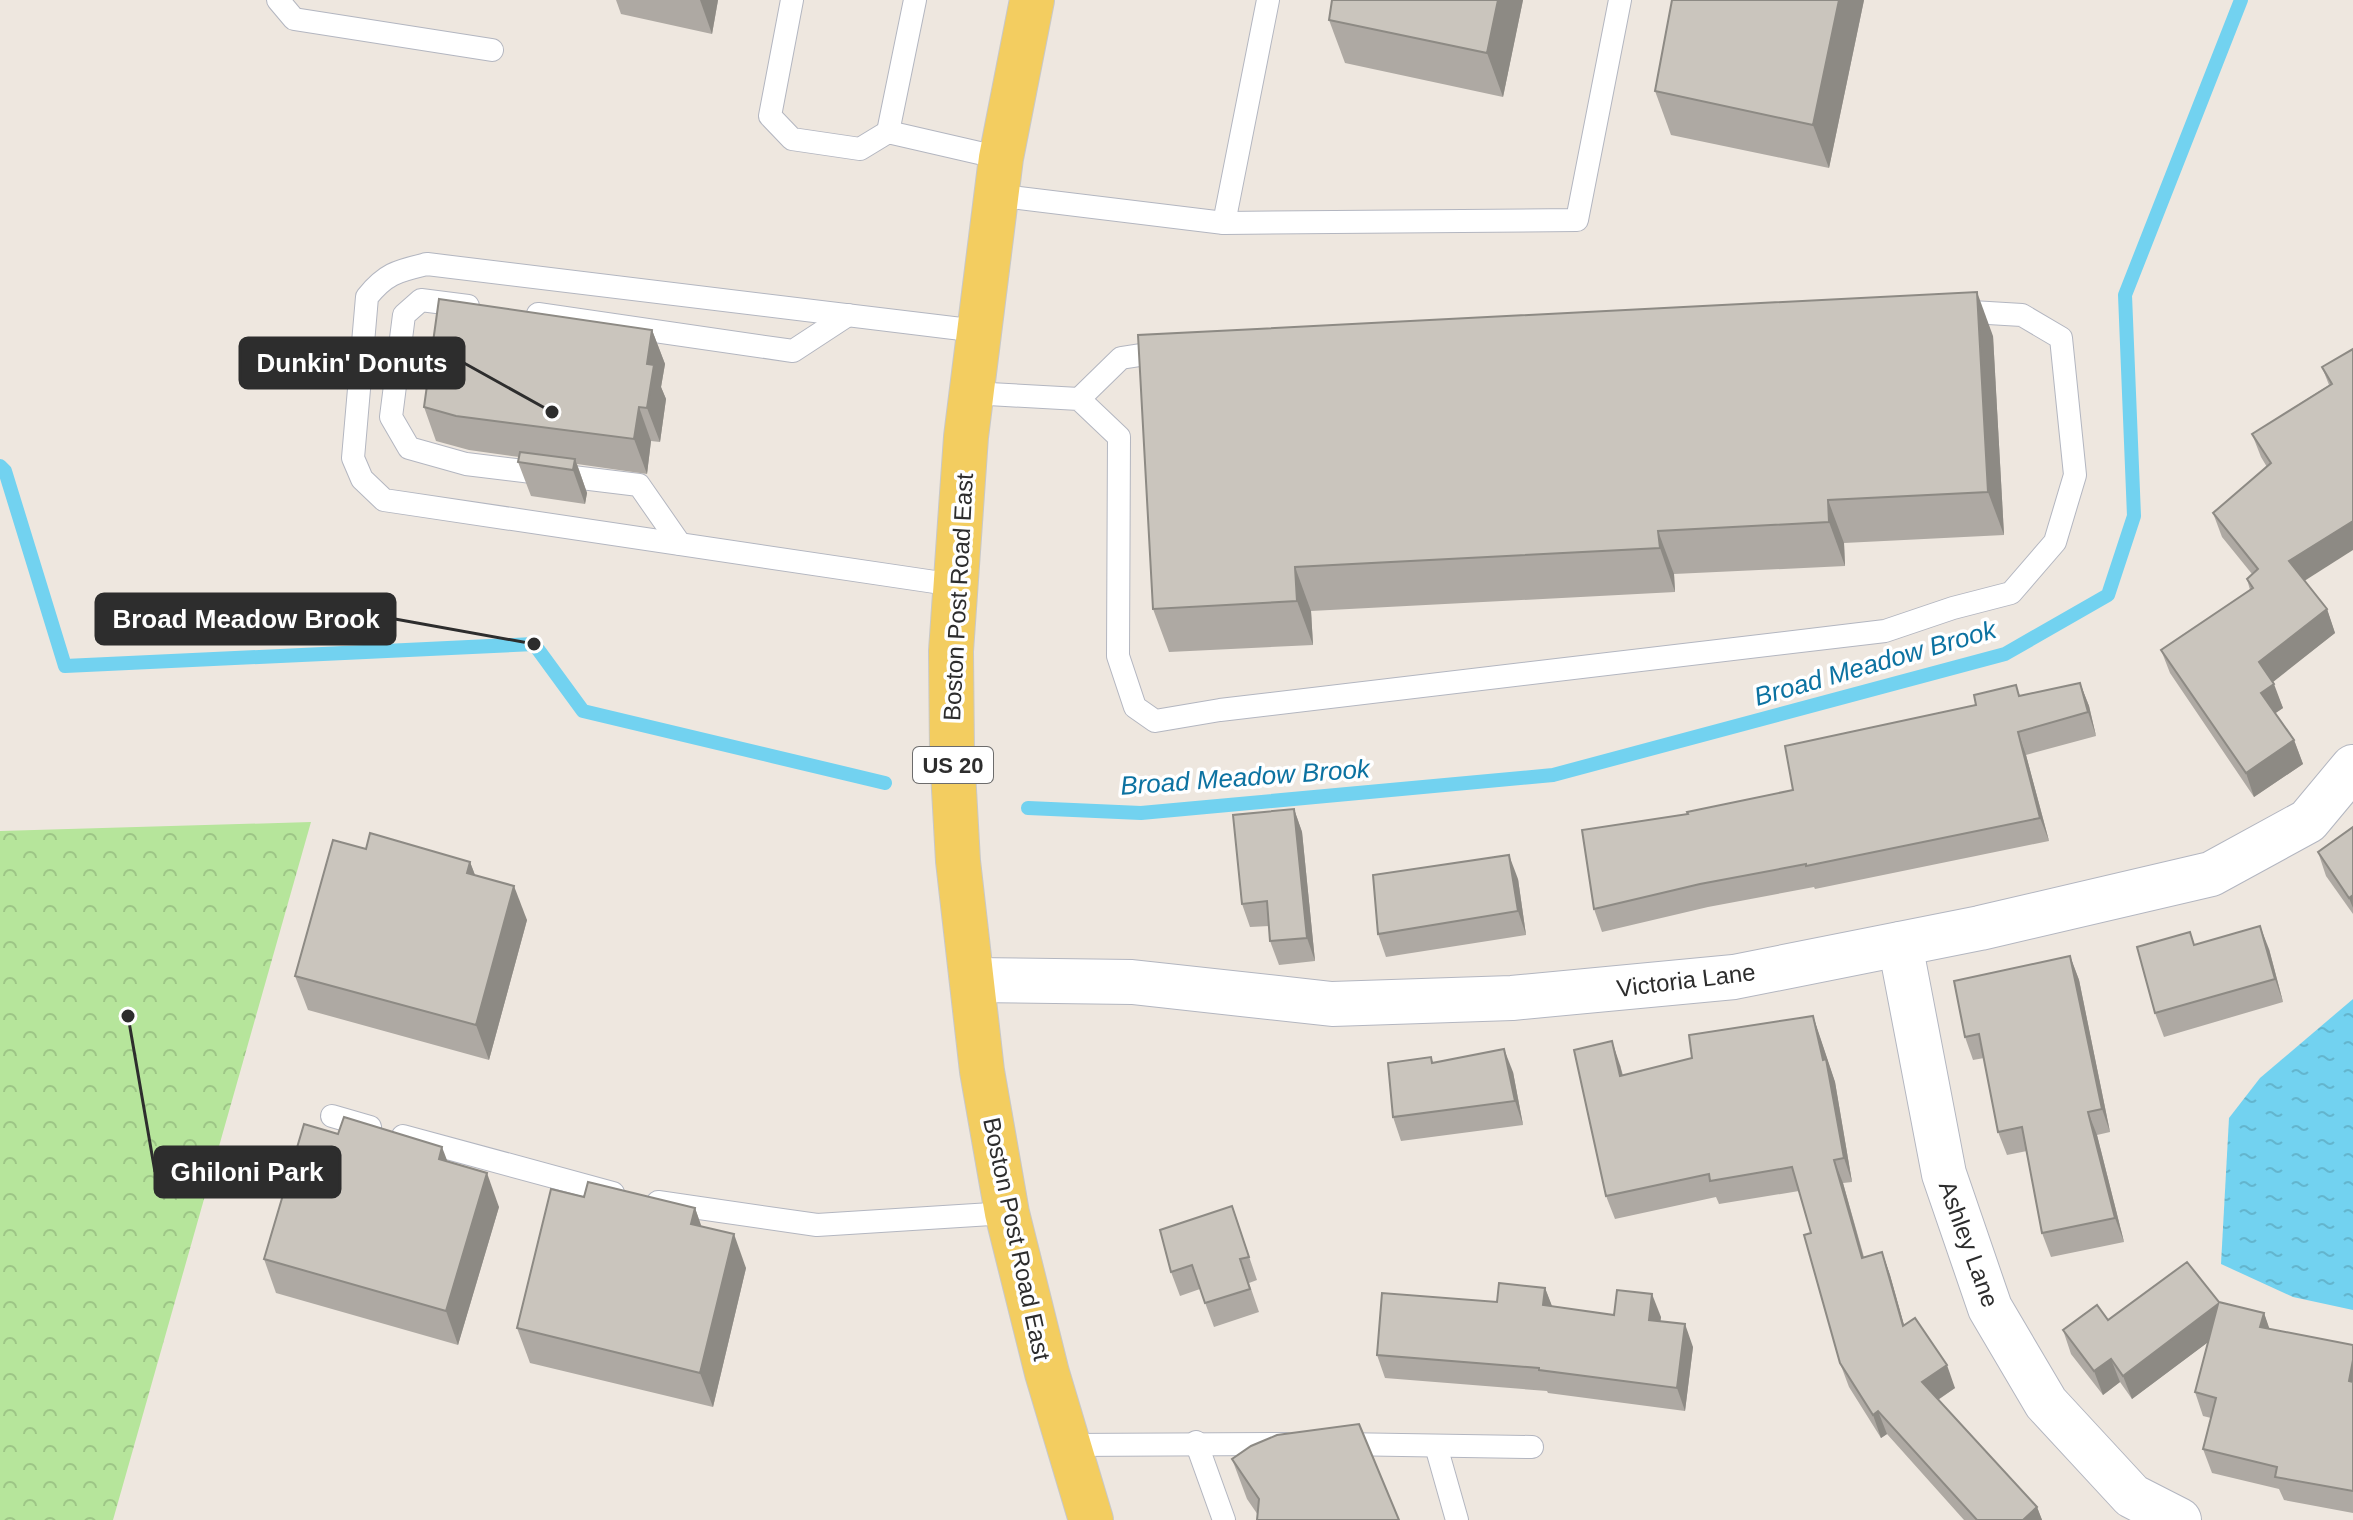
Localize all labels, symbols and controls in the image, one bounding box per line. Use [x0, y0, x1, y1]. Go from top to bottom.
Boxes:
callout: Dunkin' Donuts [240, 338, 464, 388]
text: Dunkin' Donuts [256, 348, 448, 378]
street label: Boston Post Road East [938, 472, 978, 722]
callout: Broad Meadow Brook [96, 594, 395, 644]
text: Broad Meadow Brook [112, 604, 380, 634]
water label: Broad Meadow Brook [1751, 614, 2001, 712]
road number: US 20 [913, 747, 993, 783]
water label: Broad Meadow Brook [1119, 753, 1373, 801]
street label: Victoria Lane [1615, 958, 1757, 1002]
street label: Boston Post Road East [978, 1115, 1056, 1363]
callout: Ghiloni Park [155, 1147, 340, 1197]
text: Ghiloni Park [170, 1157, 324, 1187]
street label: Ashley Lane [1934, 1177, 2004, 1311]

